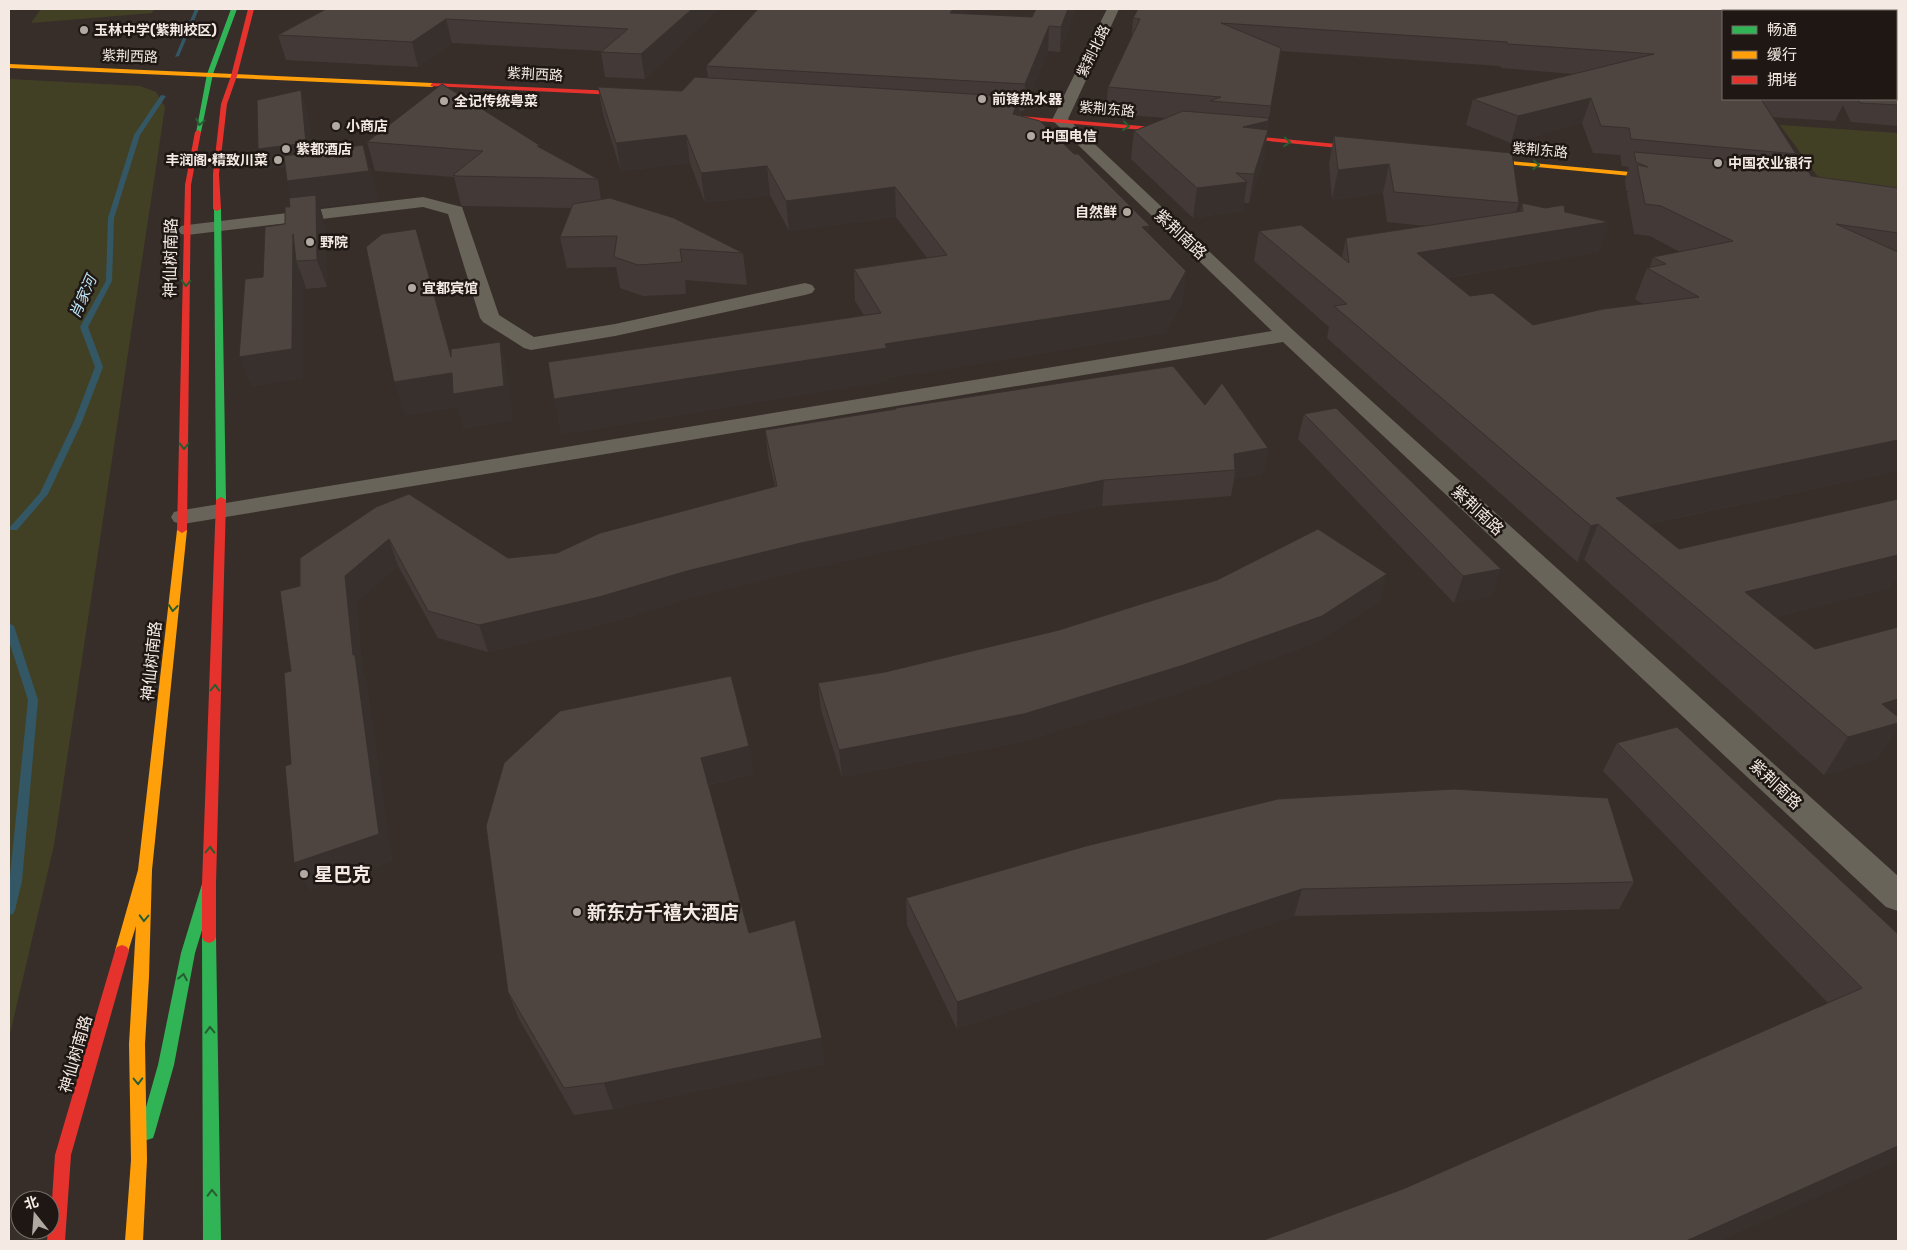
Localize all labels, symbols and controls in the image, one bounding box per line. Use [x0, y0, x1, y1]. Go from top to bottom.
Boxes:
legend [1722, 10, 1897, 100]
text: 畅通 [1767, 21, 1797, 39]
place label: 玉林中学(紫荆校区) [94, 22, 217, 39]
street label: 紫荆北路 [1074, 22, 1113, 80]
marker: 玉林中学(紫荆校区) [78, 24, 90, 36]
text: 缓行 [1767, 46, 1797, 64]
street label: 紫荆西路 [102, 47, 158, 66]
street label: 紫荆西路 [507, 65, 563, 84]
text: 拥堵 [1767, 71, 1797, 89]
place label: 前锋热水器 [992, 91, 1063, 108]
place label: 全记传统粤菜 [454, 93, 538, 110]
marker: 前锋热水器 [976, 93, 988, 105]
marker: 全记传统粤菜 [438, 95, 450, 107]
street label: 紫荆东路 [1078, 99, 1136, 120]
one-way arrow [196, 118, 206, 127]
place label: 小商店 [346, 118, 388, 135]
marker: 小商店 [330, 120, 342, 132]
one-way arrow [1122, 120, 1130, 131]
place label: 中国电信 [1041, 128, 1097, 145]
marker: 中国电信 [1025, 130, 1037, 142]
one-way arrow [1284, 136, 1292, 147]
street label: 紫荆东路 [1511, 140, 1569, 161]
place label: 紫都酒店 [296, 141, 352, 158]
marker: 紫都酒店 [280, 143, 292, 155]
place label: 丰润阁·精致川菜 [165, 152, 268, 169]
marker: 丰润阁·精致川菜 [272, 154, 284, 166]
place label: 中国农业银行 [1728, 155, 1812, 172]
marker: 中国农业银行 [1712, 157, 1724, 169]
one-way arrow [1533, 159, 1541, 170]
place label: 自然鲜 [1075, 204, 1117, 221]
marker: 自然鲜 [1121, 206, 1133, 218]
street label: 紫荆南路 [1151, 206, 1211, 263]
street label: 神仙树南路 [160, 218, 181, 298]
place label: 野院 [320, 234, 348, 251]
marker: 野院 [304, 236, 316, 248]
water label: 肖家河 [66, 270, 102, 321]
one-way arrow [181, 280, 191, 288]
place label: 宜都宾馆 [422, 280, 478, 297]
marker: 宜都宾馆 [406, 282, 418, 294]
one-way arrow [179, 442, 189, 450]
street label: 紫荆南路 [1448, 482, 1508, 539]
one-way arrow [168, 604, 179, 612]
street label: 神仙树南路 [138, 620, 165, 702]
one-way arrow [210, 683, 221, 691]
street label: 紫荆南路 [1746, 756, 1806, 813]
one-way arrow [204, 846, 215, 854]
place label: 星巴克 [314, 863, 371, 886]
marker: 星巴克 [298, 868, 310, 880]
place label: 新东方千禧大酒店 [587, 901, 739, 924]
marker: 新东方千禧大酒店 [571, 906, 583, 918]
one-way arrow [138, 915, 149, 923]
one-way arrow [178, 973, 188, 981]
street label: 神仙树南路 [55, 1013, 96, 1095]
one-way arrow [205, 1026, 215, 1034]
one-way arrow [133, 1077, 143, 1085]
one-way arrow [207, 1188, 217, 1196]
north arrow [10, 1190, 60, 1240]
text: 北 [22, 1193, 41, 1213]

